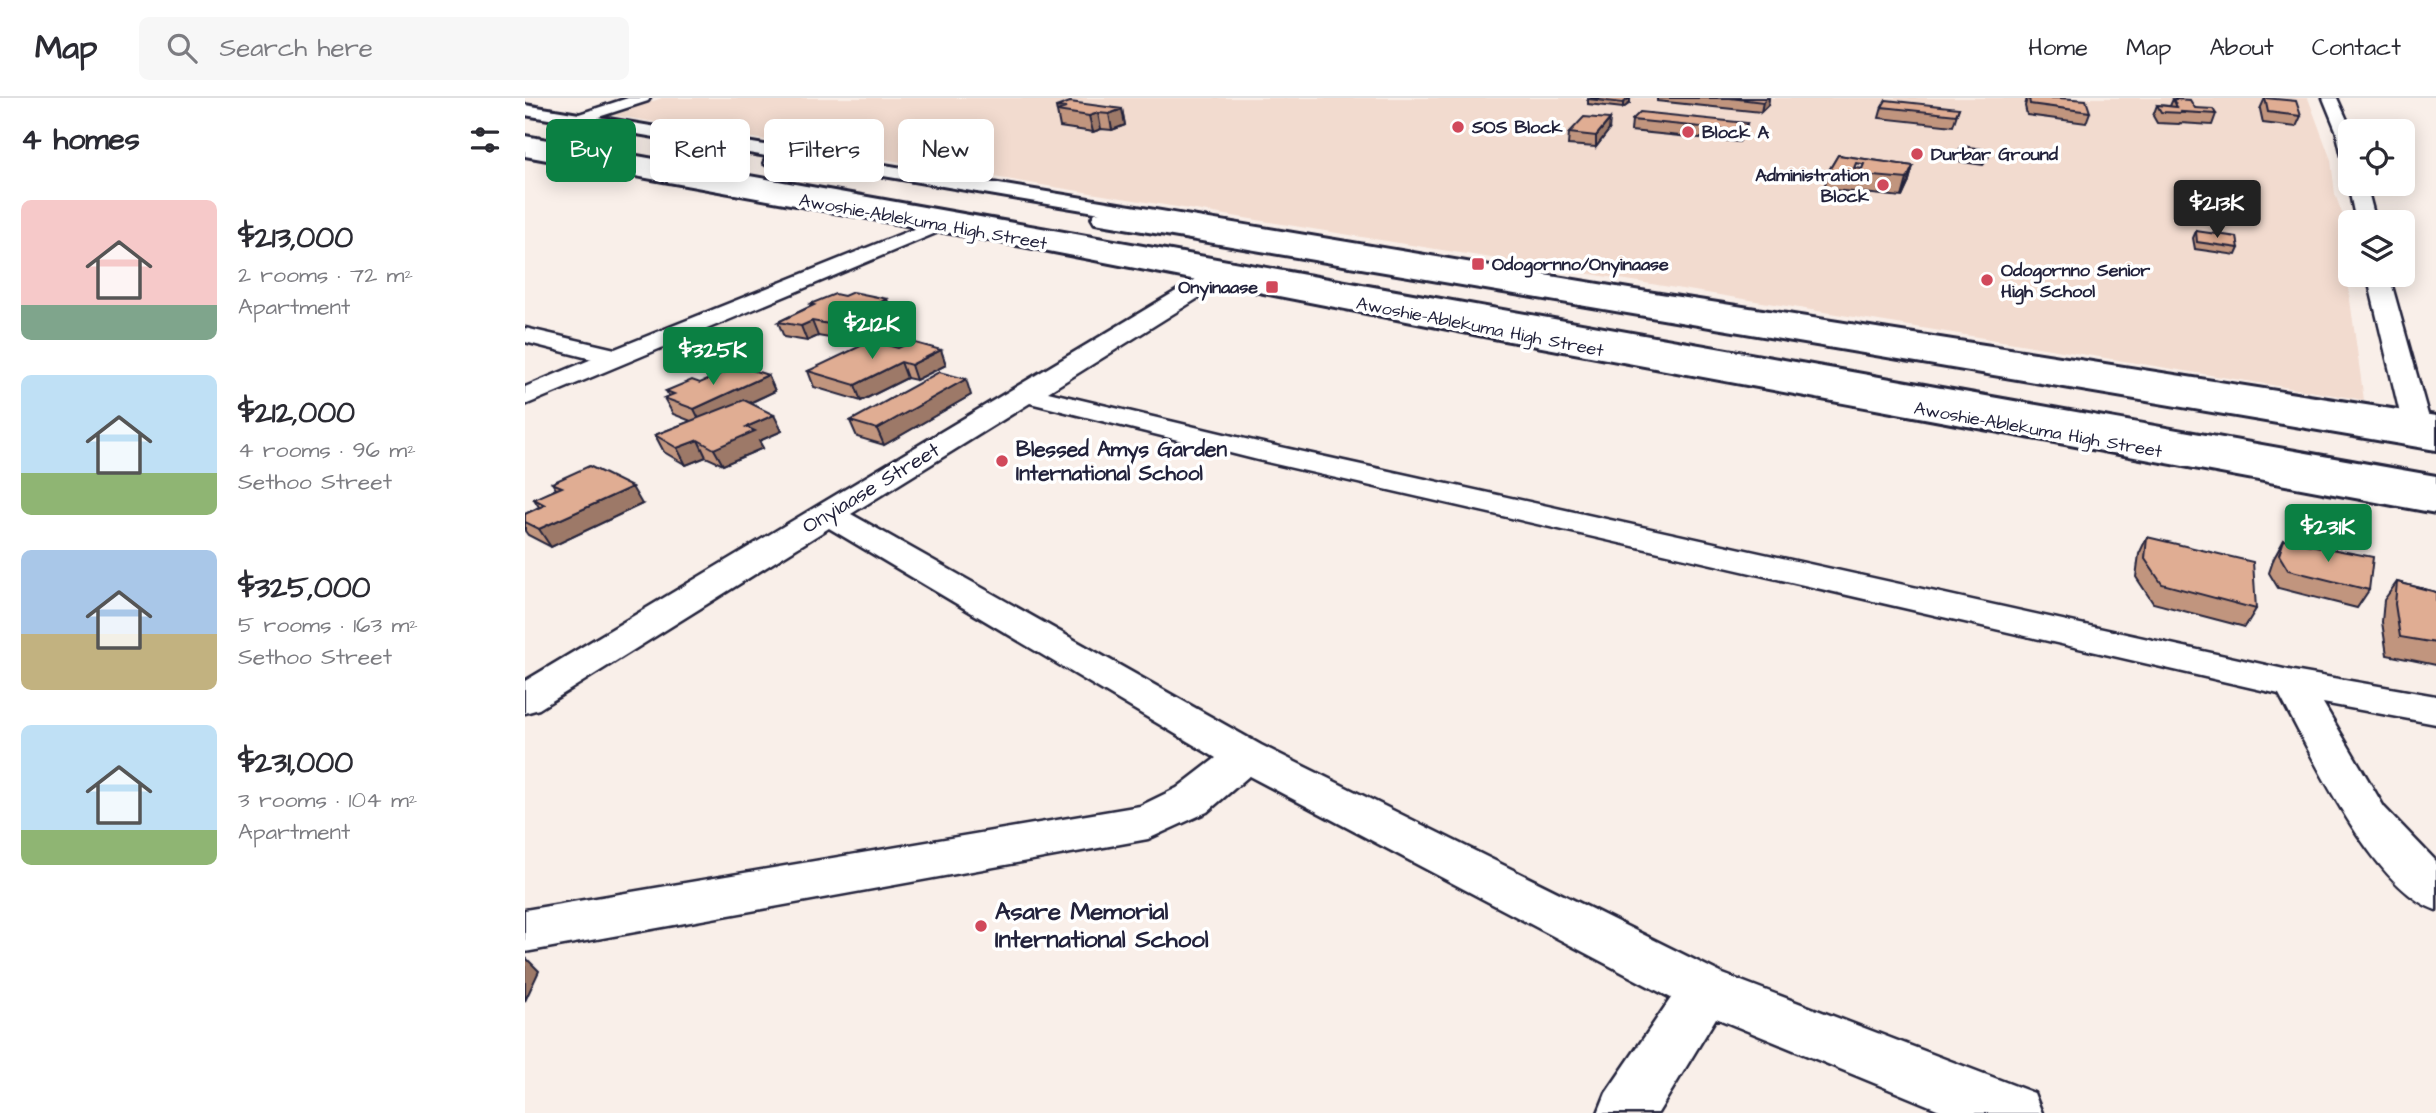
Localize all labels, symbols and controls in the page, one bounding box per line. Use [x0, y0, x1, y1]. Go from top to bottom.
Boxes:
search box [139, 17, 629, 80]
text: Map [35, 25, 97, 71]
icon: search [163, 29, 201, 67]
text: Search here [219, 30, 373, 66]
text: Home [2028, 31, 2088, 65]
text: Map [2126, 31, 2171, 65]
text: About [2209, 31, 2274, 65]
text: Contact [2312, 31, 2401, 65]
place label: SOS Block [1471, 115, 1564, 140]
text: 4 homes [21, 119, 140, 161]
chip: Buy [546, 119, 636, 182]
chip: Rent [650, 119, 750, 182]
chip: Filters [764, 119, 884, 182]
chip: New [898, 119, 994, 182]
marker: SOS Block [1450, 119, 1466, 135]
map controls [2338, 119, 2415, 287]
button: locate [2338, 119, 2415, 196]
place label: Block A [1702, 120, 1769, 145]
icon: filters [466, 121, 504, 159]
marker: Block A [1680, 124, 1696, 140]
place label: Durbar Ground [1931, 142, 2059, 167]
marker: Durbar Ground [1909, 146, 1925, 162]
place label: Administration Block [1755, 163, 1870, 209]
marker: Administration Block [1875, 177, 1891, 193]
pin: $213K [2168, 180, 2266, 240]
text: $213K [2190, 187, 2244, 219]
street label: Awoshie-Ablekuma High Street [797, 188, 1050, 257]
button: layers [2338, 210, 2415, 287]
text: $213,000 [238, 217, 353, 259]
icon: home [77, 228, 161, 312]
place label: Odogornno/Onyinaase [1492, 252, 1669, 278]
marker: Odogornno/Onyinaase [1470, 256, 1486, 272]
place label: Odogornno Senior High School [2001, 258, 2150, 305]
text: 2 rooms · 72 m² [238, 259, 413, 291]
marker: Odogornno Senior High School [1979, 272, 1995, 288]
place label: Onyinaase [1178, 275, 1258, 301]
marker: Onyinaase [1264, 279, 1280, 295]
text: Apartment [238, 291, 350, 323]
street label: Awoshie-Ablekuma High Street [1354, 291, 1607, 364]
pin: $212K [823, 302, 921, 361]
text: $212K [844, 308, 900, 340]
pin: $325K [664, 328, 762, 387]
text: $325K [679, 334, 747, 366]
text: $212,000 [238, 392, 355, 434]
street label: Awoshie-Ablekuma High Street [1912, 396, 2165, 465]
icon: home [77, 403, 161, 487]
text: 4 rooms · 96 m² [238, 434, 416, 466]
street label: Onyiaase Street [797, 435, 947, 542]
place label: Blessed Amys Garden International School [1016, 435, 1227, 488]
marker: Blessed Amys Garden International School [994, 453, 1010, 469]
text: Sethoo Street [238, 466, 392, 498]
pin: $231K [2279, 504, 2377, 564]
text: $231K [2301, 511, 2355, 543]
text: $325,000 [238, 567, 370, 609]
icon: home [77, 578, 161, 662]
text: 5 rooms · 163 m² [238, 609, 418, 641]
text: Sethoo Street [238, 641, 392, 673]
text: $231,000 [238, 742, 353, 784]
icon: home [77, 753, 161, 837]
text: 3 rooms · 104 m² [238, 784, 417, 816]
text: Apartment [238, 816, 350, 848]
place label: Asare Memorial International School [995, 895, 1209, 957]
marker: Asare Memorial International School [973, 918, 989, 934]

